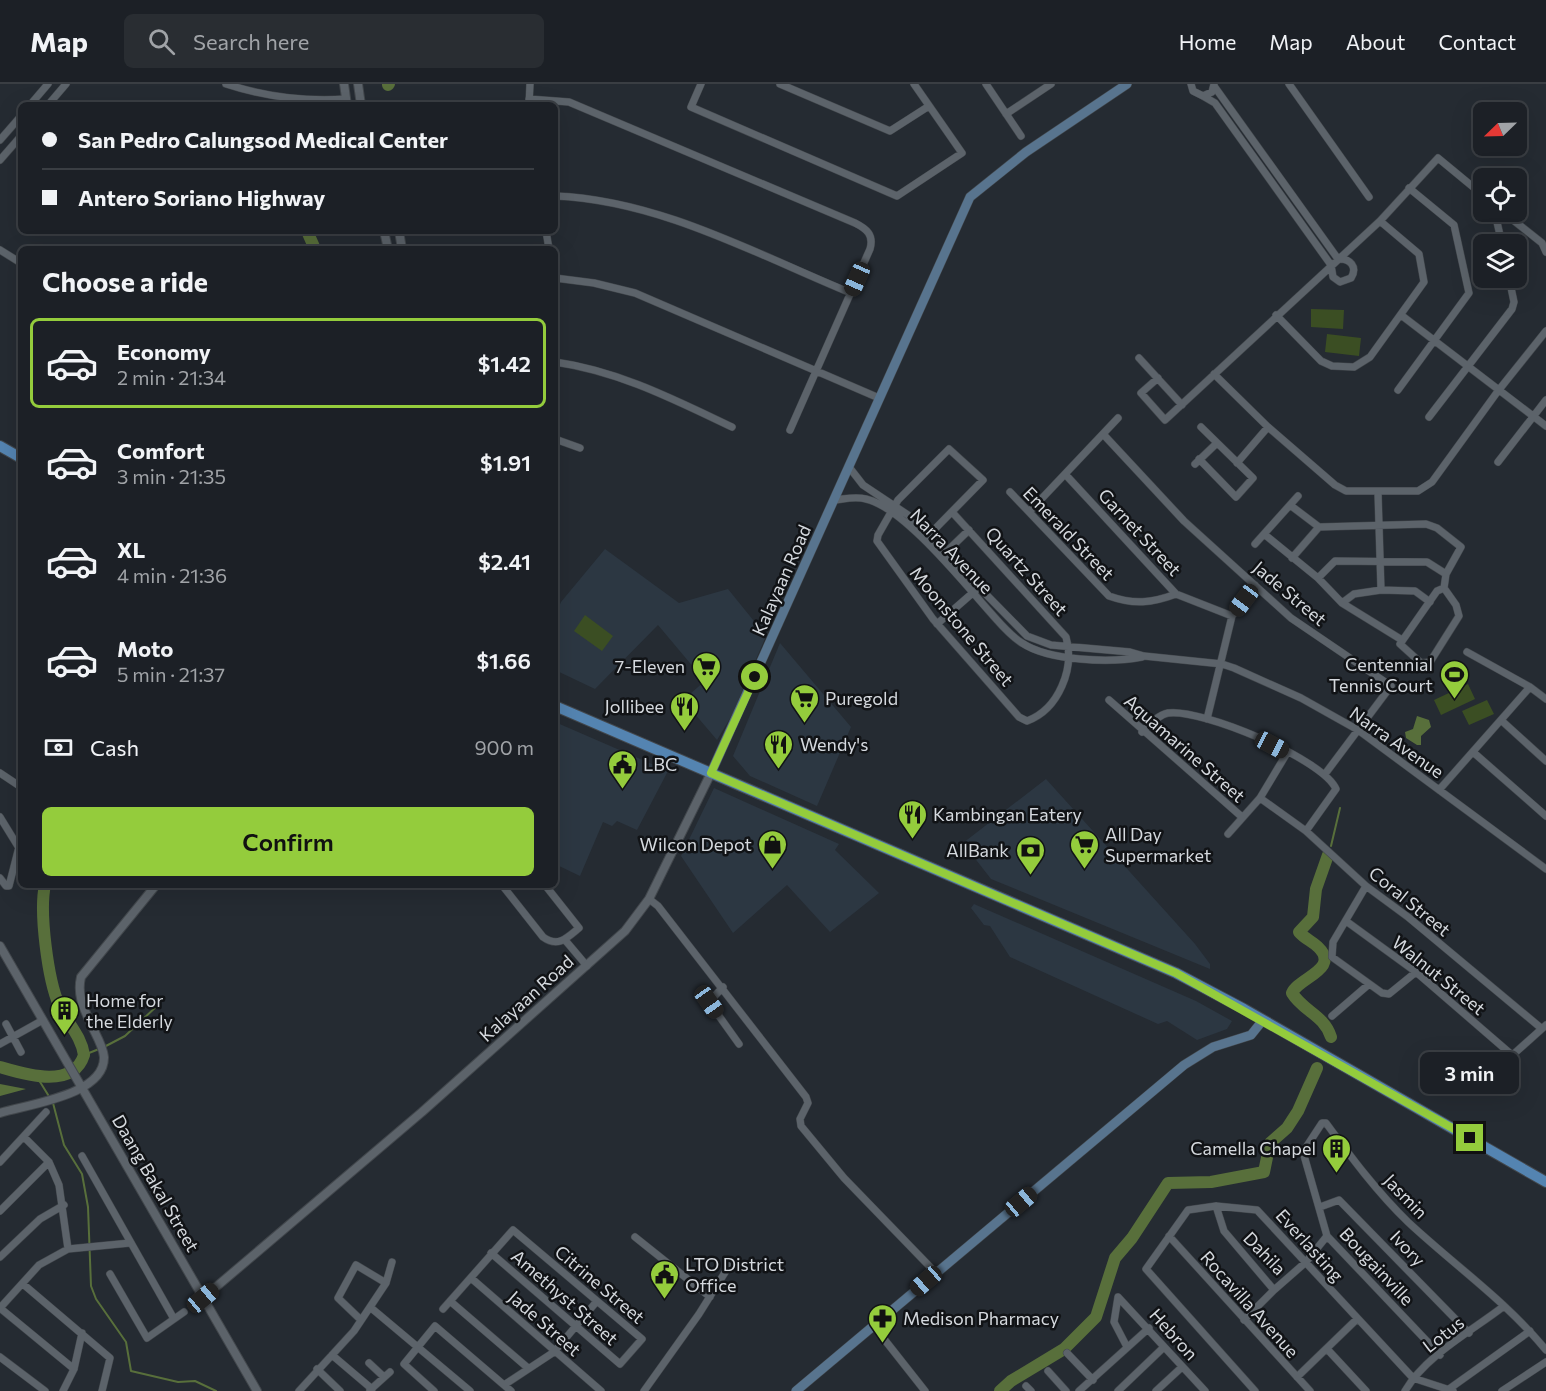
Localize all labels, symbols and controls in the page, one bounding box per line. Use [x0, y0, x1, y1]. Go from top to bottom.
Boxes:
search box [124, 14, 544, 68]
text: Map [30, 24, 88, 58]
icon: search [145, 25, 178, 58]
text: Search here [193, 28, 309, 55]
text: Home [1179, 29, 1236, 54]
text: Map [1269, 29, 1313, 54]
text: About [1346, 29, 1405, 54]
text: Contact [1438, 29, 1516, 54]
north arrow [1473, 102, 1527, 156]
map controls [1473, 102, 1527, 288]
text: San Pedro Calungsod Medical Center [78, 126, 448, 153]
button: locate [1473, 168, 1527, 222]
text: Antero Soriano Highway [78, 184, 325, 211]
button: layers [1473, 234, 1527, 288]
car [841, 259, 873, 299]
text: Choose a ride [42, 265, 208, 298]
icon: car [45, 336, 99, 390]
text: Economy [117, 338, 211, 365]
text: $1.42 [478, 350, 531, 377]
text: 2 min · 21:34 [117, 365, 226, 389]
icon: car [45, 435, 99, 489]
text: Comfort [117, 437, 205, 464]
text: $1.91 [480, 449, 531, 476]
text: 3 min · 21:35 [117, 464, 226, 488]
street label: Emerald Street [1019, 482, 1119, 584]
street label: Garnet Street [1094, 484, 1186, 580]
street label: Narra Avenue [906, 504, 998, 598]
street label: Kalayaan Road [747, 521, 815, 639]
street label: Quartz Street [981, 522, 1073, 620]
icon: car [45, 534, 99, 588]
text: XL [117, 536, 145, 563]
text: $2.41 [478, 548, 531, 575]
street label: Jade Street [1249, 556, 1331, 630]
street label: Moonstone Street [906, 562, 1018, 690]
text: 4 min · 21:36 [117, 563, 227, 587]
car [1226, 580, 1262, 620]
icon: car [45, 633, 99, 687]
text: Moto [117, 635, 173, 662]
text: $1.66 [476, 647, 531, 674]
supermarket icon: 7-Eleven [690, 650, 722, 692]
place label: Centennial Tennis Court [1329, 653, 1433, 696]
place label: 7-Eleven [615, 655, 685, 677]
sports icon: Centennial Tennis Court [1438, 658, 1470, 700]
text: 5 min · 21:37 [117, 662, 225, 686]
route start [741, 663, 768, 690]
supermarket icon: Puregold [788, 682, 820, 724]
place label: Puregold [825, 687, 898, 709]
street label: Aquamarine Street [1120, 689, 1250, 807]
restaurant icon: Jollibee [669, 690, 701, 732]
place label: Jollibee [605, 695, 664, 717]
street label: Narra Avenue [1346, 701, 1448, 783]
restaurant icon: Wendy's [763, 728, 795, 770]
car [1252, 729, 1292, 761]
icon: cash [42, 731, 75, 764]
place label: Wendy's [800, 733, 868, 755]
text: Cash [90, 734, 139, 761]
text: 900 m [474, 735, 534, 759]
public building icon: LBC [606, 748, 638, 790]
place label: LBC [643, 753, 677, 775]
restaurant icon: Kambingan Eatery [896, 798, 928, 840]
place label: Kambingan Eatery [933, 803, 1082, 825]
button: Confirm [42, 807, 534, 876]
place label: All Day Supermarket [1105, 823, 1211, 866]
shop icon: Wilcon Depot [757, 828, 789, 870]
supermarket icon: All Day Supermarket [1068, 828, 1100, 870]
place label: Wilcon Depot [640, 833, 752, 855]
bank icon: AllBank [1014, 834, 1046, 876]
place label: AllBank [946, 839, 1009, 861]
street label: Coral Street [1365, 861, 1455, 941]
street label: Walnut Street [1388, 931, 1490, 1019]
street label: Kalayaan Road [474, 950, 578, 1046]
car [691, 982, 727, 1022]
place label: Home for the Elderly [86, 989, 173, 1032]
building icon: Home for the Elderly [49, 994, 81, 1036]
callout: 3 min [1420, 1051, 1520, 1093]
text: 3 min [1445, 1061, 1494, 1085]
street label: Daang Bakal Street [108, 1111, 204, 1255]
route end [1456, 1124, 1483, 1151]
building icon: Camella Chapel [1321, 1132, 1353, 1174]
place label: Camella Chapel [1190, 1137, 1316, 1159]
street label: Jasmin [1380, 1169, 1432, 1223]
car [1001, 1184, 1041, 1220]
street label: Everlasting [1272, 1204, 1349, 1286]
street label: Bougainville [1335, 1222, 1419, 1310]
street label: Ivory [1386, 1226, 1430, 1270]
street label: Dahila [1239, 1227, 1291, 1279]
street label: Citrine Street [551, 1240, 649, 1328]
street label: Amethyst Street [507, 1245, 623, 1349]
street label: Rocavilla Avenue [1196, 1246, 1304, 1362]
place label: LTO District Office [685, 1253, 784, 1296]
public building icon: LTO District Office [648, 1258, 680, 1300]
car [907, 1262, 945, 1300]
car [183, 1280, 223, 1316]
street label: Jade Street [504, 1286, 586, 1360]
pharmacy icon: Medison Pharmacy [866, 1302, 898, 1344]
street label: Hebron [1145, 1304, 1203, 1364]
place label: Medison Pharmacy [903, 1307, 1059, 1329]
street label: Lotus [1418, 1311, 1468, 1357]

